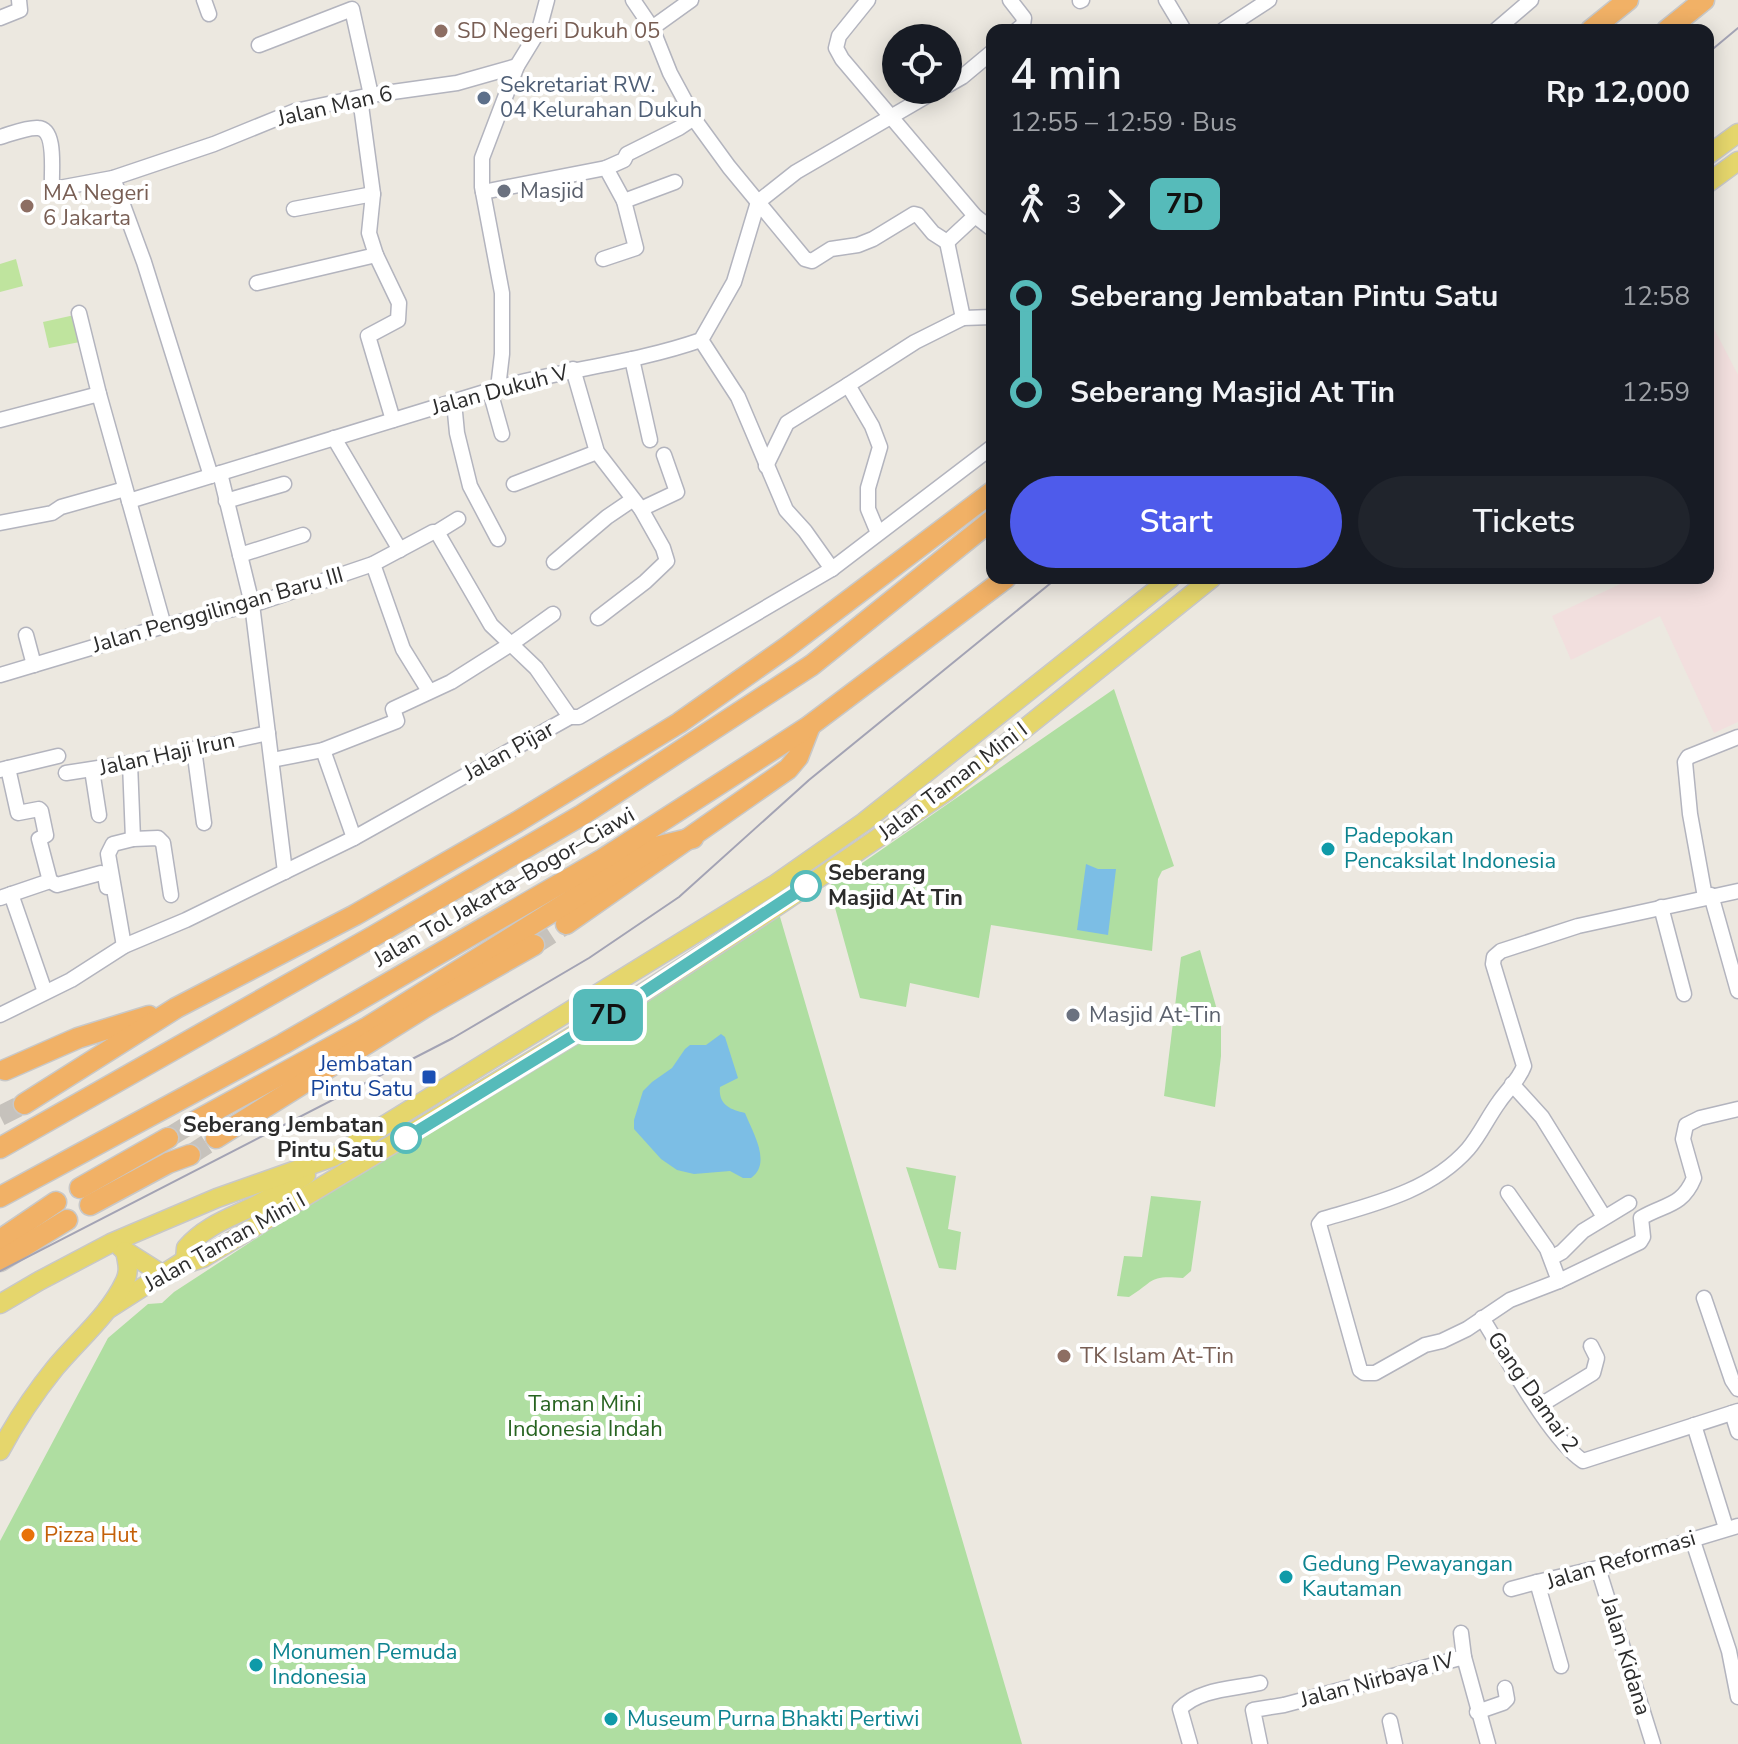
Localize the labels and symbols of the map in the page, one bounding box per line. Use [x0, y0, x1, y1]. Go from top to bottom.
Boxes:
place label: SD Negeri Dukuh 05 [457, 16, 660, 46]
marker: SD Negeri Dukuh 05 [432, 22, 450, 40]
place label: Sekretariat RW. 04 Kelurahan Dukuh [500, 70, 702, 125]
street label: Jalan Man 6 [274, 78, 395, 134]
marker: Sekretariat RW. 04 Kelurahan Dukuh [475, 89, 493, 107]
place label: Masjid [520, 176, 584, 206]
place label: MA Negeri 6 Jakarta [43, 178, 149, 233]
marker: Masjid [495, 182, 513, 200]
marker: MA Negeri 6 Jakarta [18, 197, 36, 215]
street label: Jalan Dukuh V [427, 357, 573, 423]
street label: Jalan Penggilingan Baru III [88, 560, 347, 660]
street label: Jalan Pijar [458, 714, 560, 789]
street label: Jalan Taman Mini I [871, 715, 1034, 848]
street label: Jalan Haji Irun [96, 725, 238, 783]
street label: Jalan Tol Jakarta–Bogor–Ciawi [367, 800, 640, 975]
place label: Padepokan Pencaksilat Indonesia [1344, 821, 1556, 876]
marker: Padepokan Pencaksilat Indonesia [1319, 840, 1337, 858]
place label: Seberang Masjid At Tin [828, 858, 963, 913]
marker: Seberang Masjid At Tin [791, 871, 821, 901]
line badge: 7D [572, 989, 644, 1041]
place label: Masjid At-Tin [1089, 1000, 1221, 1030]
marker: Masjid At-Tin [1064, 1006, 1082, 1024]
place label: Jembatan Pintu Satu [311, 1049, 413, 1104]
marker: Jembatan Pintu Satu [420, 1068, 438, 1086]
place label: Seberang Jembatan Pintu Satu [183, 1110, 384, 1165]
marker: Seberang Jembatan Pintu Satu [391, 1123, 421, 1153]
street label: Jalan Taman Mini I [138, 1185, 311, 1299]
street label: Gang Damai 2 [1480, 1326, 1586, 1458]
place label: TK Islam At-Tin [1080, 1341, 1234, 1371]
marker: TK Islam At-Tin [1055, 1347, 1073, 1365]
park label: Taman Mini Indonesia Indah [507, 1389, 663, 1444]
place label: Pizza Hut [44, 1520, 138, 1550]
street label: Jalan Reformasi [1542, 1523, 1699, 1597]
marker: Pizza Hut [19, 1526, 37, 1544]
place label: Gedung Pewayangan Kautaman [1302, 1549, 1513, 1604]
marker: Gedung Pewayangan Kautaman [1277, 1568, 1295, 1586]
street label: Jalan Kidana [1593, 1592, 1658, 1719]
place label: Monumen Pemuda Indonesia [272, 1637, 457, 1692]
street label: Jalan Nirbaya IV [1296, 1645, 1458, 1715]
marker: Monumen Pemuda Indonesia [247, 1656, 265, 1674]
place label: Museum Purna Bhakti Pertiwi [627, 1704, 919, 1734]
marker: Museum Purna Bhakti Pertiwi [602, 1710, 620, 1728]

